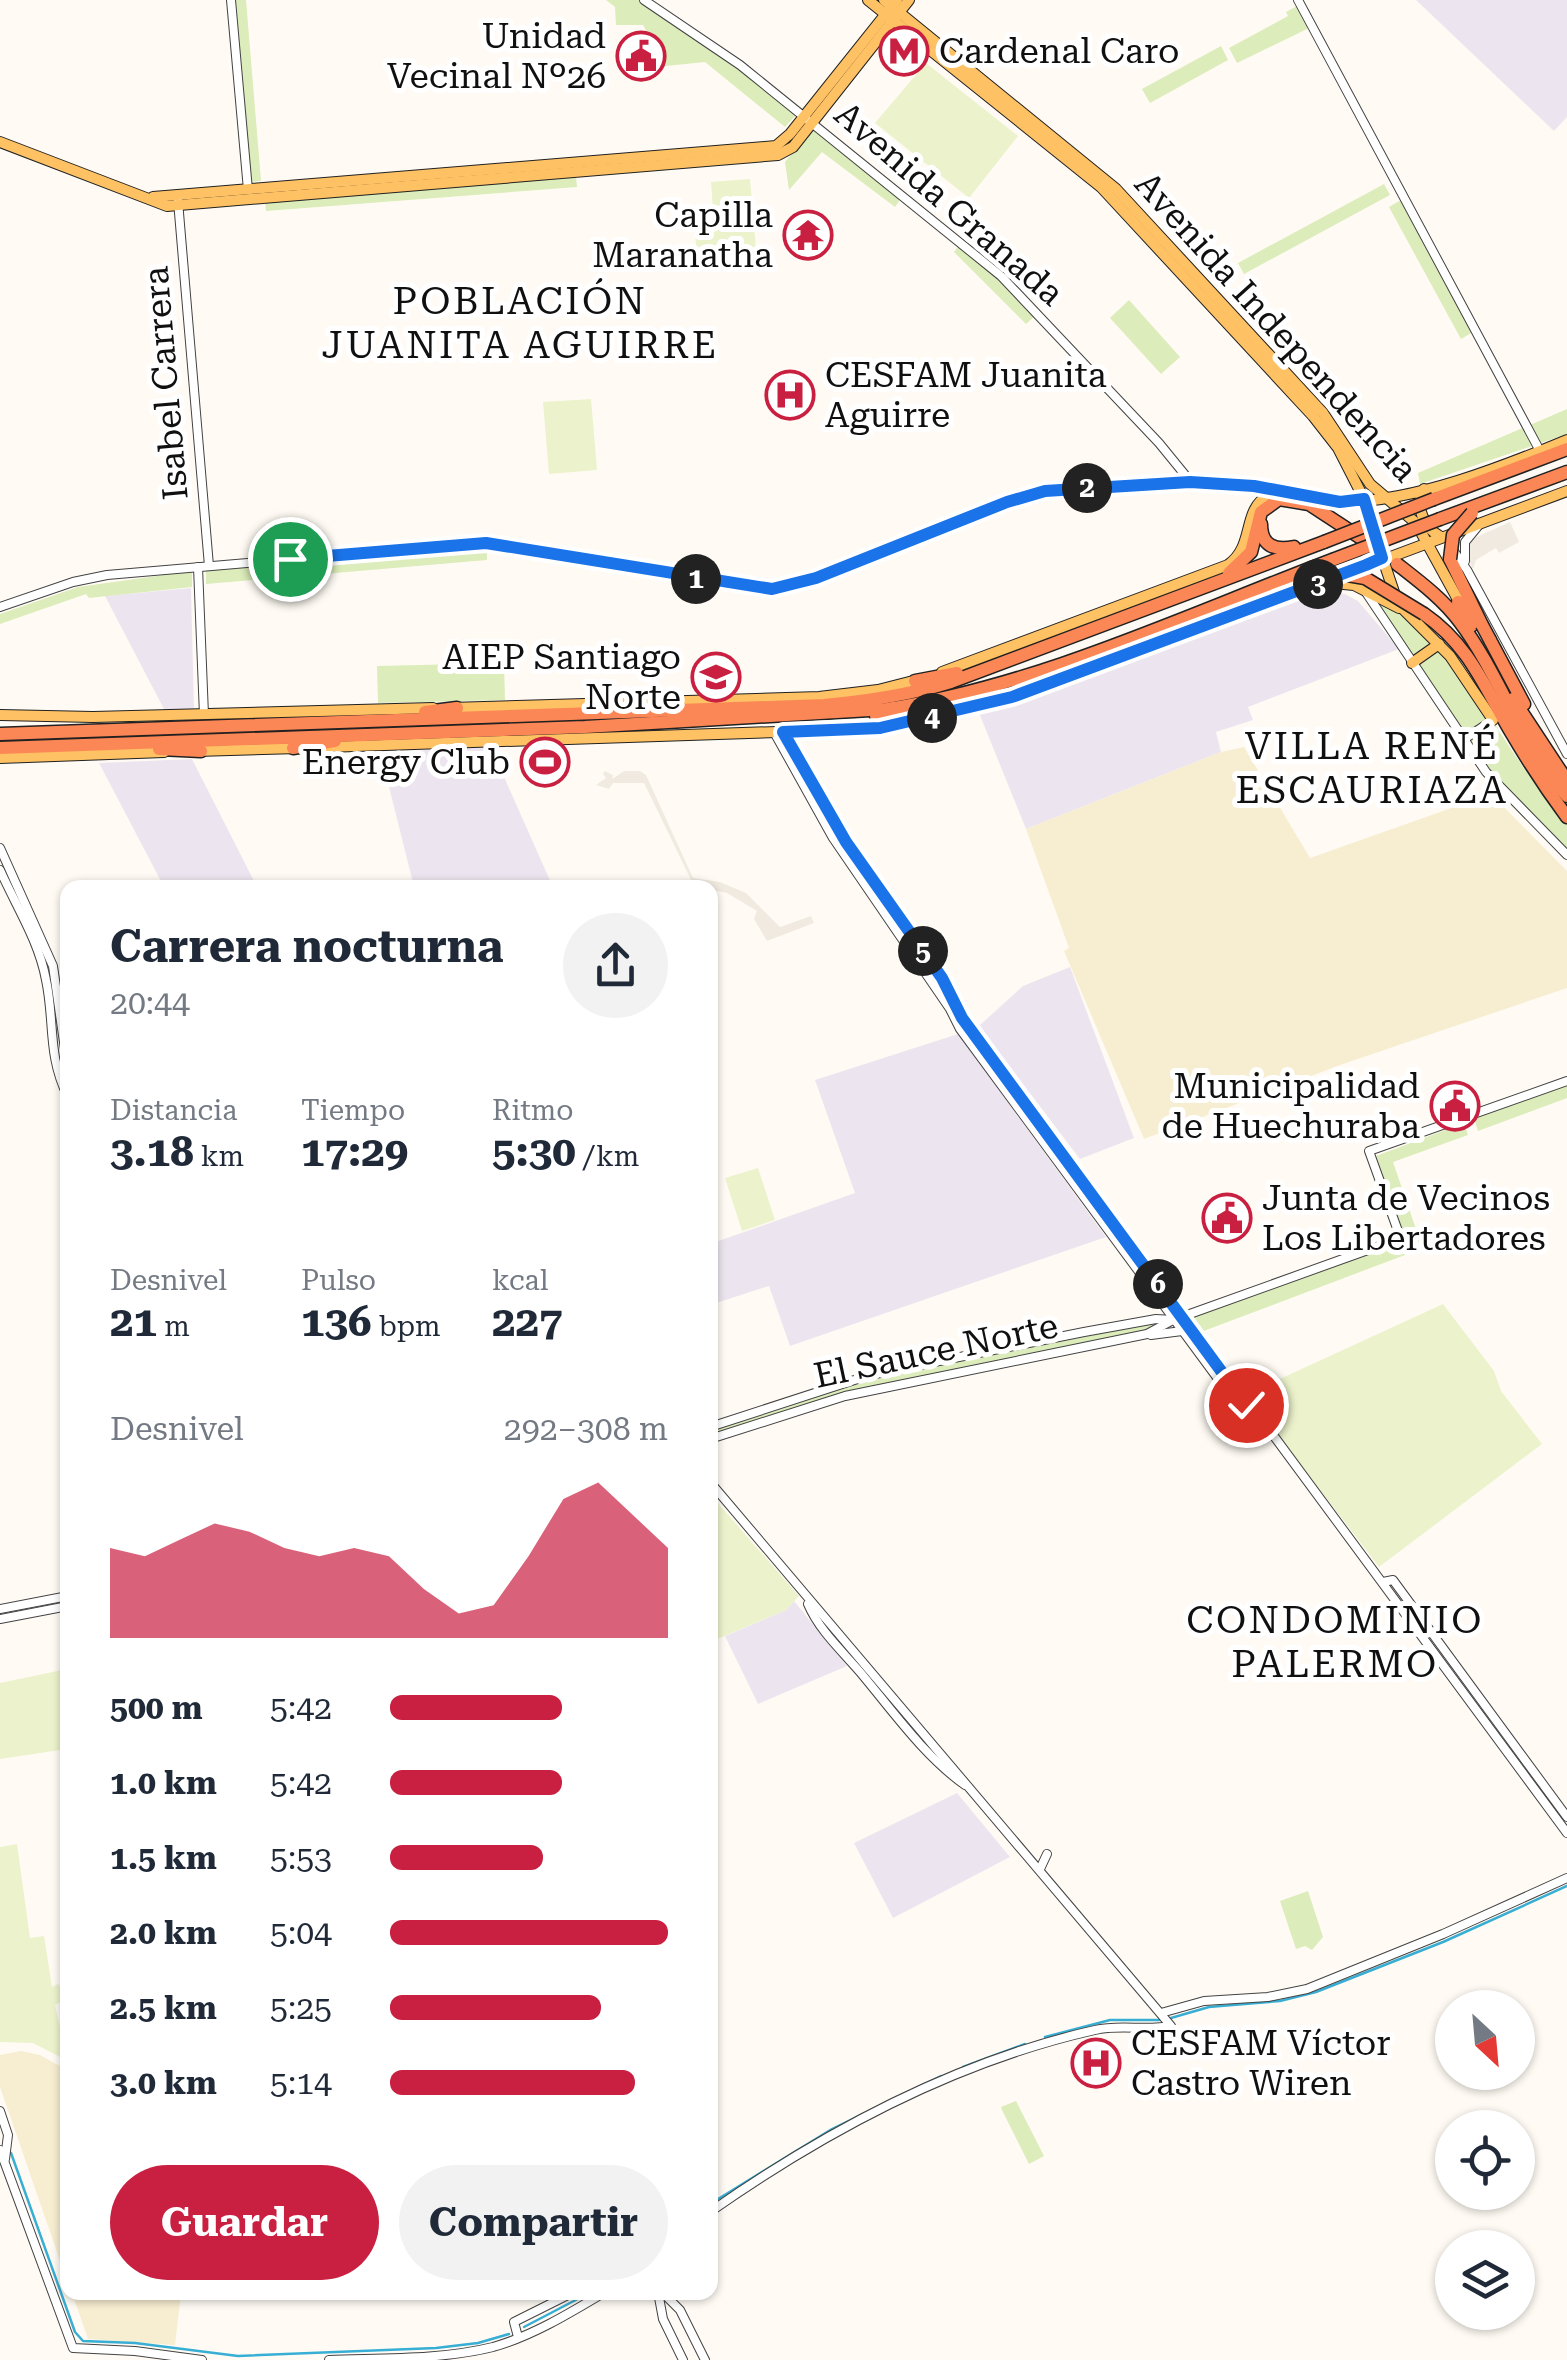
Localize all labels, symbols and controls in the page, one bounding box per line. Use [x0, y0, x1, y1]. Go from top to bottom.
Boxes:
place label: Unidad Vecinal Nº26 [387, 16, 606, 97]
metro station icon: Cardenal Caro [878, 25, 930, 77]
public building icon: Unidad Vecinal Nº26 [615, 30, 667, 82]
place label: Cardenal Caro [939, 31, 1180, 72]
street label: Avenida Granada [826, 94, 1072, 314]
street label: Avenida Independencia [1126, 164, 1426, 490]
place label: Capilla Maranatha [592, 195, 773, 276]
temple icon: Capilla Maranatha [782, 209, 834, 261]
street label: Isabel Carrera [135, 264, 197, 502]
district label: POBLACIÓN JUANITA AGUIRRE [321, 278, 719, 367]
place label: CESFAM Juanita Aguirre [825, 355, 1107, 436]
hospital icon: CESFAM Juanita Aguirre [764, 369, 816, 421]
pin: 2 [1062, 463, 1112, 513]
text: 2 [1079, 471, 1095, 504]
pin [248, 517, 333, 602]
icon: arrive [263, 532, 318, 587]
pin: 1 [671, 554, 721, 604]
pin: 3 [1293, 559, 1343, 609]
text: 1 [688, 562, 704, 595]
text: 3 [1310, 567, 1326, 600]
place label: AIEP Santiago Norte [442, 637, 681, 718]
school or university icon: AIEP Santiago Norte [690, 651, 742, 703]
pin: 4 [907, 693, 957, 743]
text: 4 [924, 701, 940, 734]
district label: VILLA RENÉ ESCAURIAZA [1235, 723, 1509, 812]
sports icon: Energy Club [519, 736, 571, 788]
place label: Energy Club [302, 742, 510, 783]
button: share [563, 913, 668, 1018]
text: Carrera nocturna [110, 920, 503, 973]
pin: 5 [898, 926, 948, 976]
text: 5 [915, 934, 931, 967]
text: 20:44 [110, 984, 190, 1022]
place label: Municipalidad de Huechuraba [1161, 1066, 1420, 1147]
public building icon: Municipalidad de Huechuraba [1429, 1080, 1481, 1132]
text: Distancia [110, 1094, 237, 1127]
text: Tiempo [301, 1094, 405, 1127]
text: Ritmo [492, 1094, 574, 1127]
text: 3.18 [110, 1127, 194, 1176]
text: 17:29 [301, 1127, 408, 1176]
text: 5:30 [492, 1127, 576, 1176]
text: km [194, 1140, 244, 1173]
text: /km [576, 1140, 639, 1173]
place label: Junta de Vecinos Los Libertadores [1262, 1178, 1550, 1259]
public building icon: Junta de Vecinos Los Libertadores [1201, 1192, 1253, 1244]
pin: 6 [1133, 1259, 1183, 1309]
text: Desnivel [110, 1264, 227, 1297]
text: Pulso [301, 1264, 376, 1297]
text: kcal [492, 1264, 548, 1297]
text: 6 [1150, 1267, 1166, 1300]
text: 21 [110, 1297, 157, 1346]
text: 136 [301, 1297, 372, 1346]
text: 227 [492, 1297, 563, 1346]
street label: El Sauce Norte [810, 1305, 1062, 1397]
text: m [157, 1310, 190, 1343]
text: bpm [372, 1310, 441, 1343]
pin [1204, 1363, 1289, 1448]
icon: check [1219, 1378, 1274, 1433]
text: Desnivel [110, 1410, 244, 1448]
text: 292–308 m [504, 1410, 668, 1448]
district label: CONDOMINIO PALERMO [1186, 1598, 1484, 1686]
text: 500 m [110, 1689, 203, 1727]
text: 5:42 [270, 1689, 332, 1727]
text: 1.0 km [110, 1764, 217, 1802]
text: 5:42 [270, 1764, 332, 1802]
text: 1.5 km [110, 1839, 217, 1877]
text: 5:53 [270, 1839, 332, 1877]
text: 2.0 km [110, 1914, 217, 1952]
text: 5:04 [270, 1914, 332, 1952]
text: 2.5 km [110, 1989, 217, 2027]
text: 5:25 [270, 1989, 332, 2027]
north arrow [1435, 1990, 1535, 2090]
map controls [1435, 1990, 1535, 2330]
place label: CESFAM Víctor Castro Wiren [1131, 2023, 1391, 2104]
hospital icon: CESFAM Víctor Castro Wiren [1070, 2037, 1122, 2089]
text: 3.0 km [110, 2064, 217, 2102]
text: 5:14 [270, 2064, 332, 2102]
button: locate [1435, 2110, 1535, 2210]
button: Guardar [110, 2165, 379, 2280]
button: Compartir [399, 2165, 668, 2280]
button: layers [1435, 2230, 1535, 2330]

